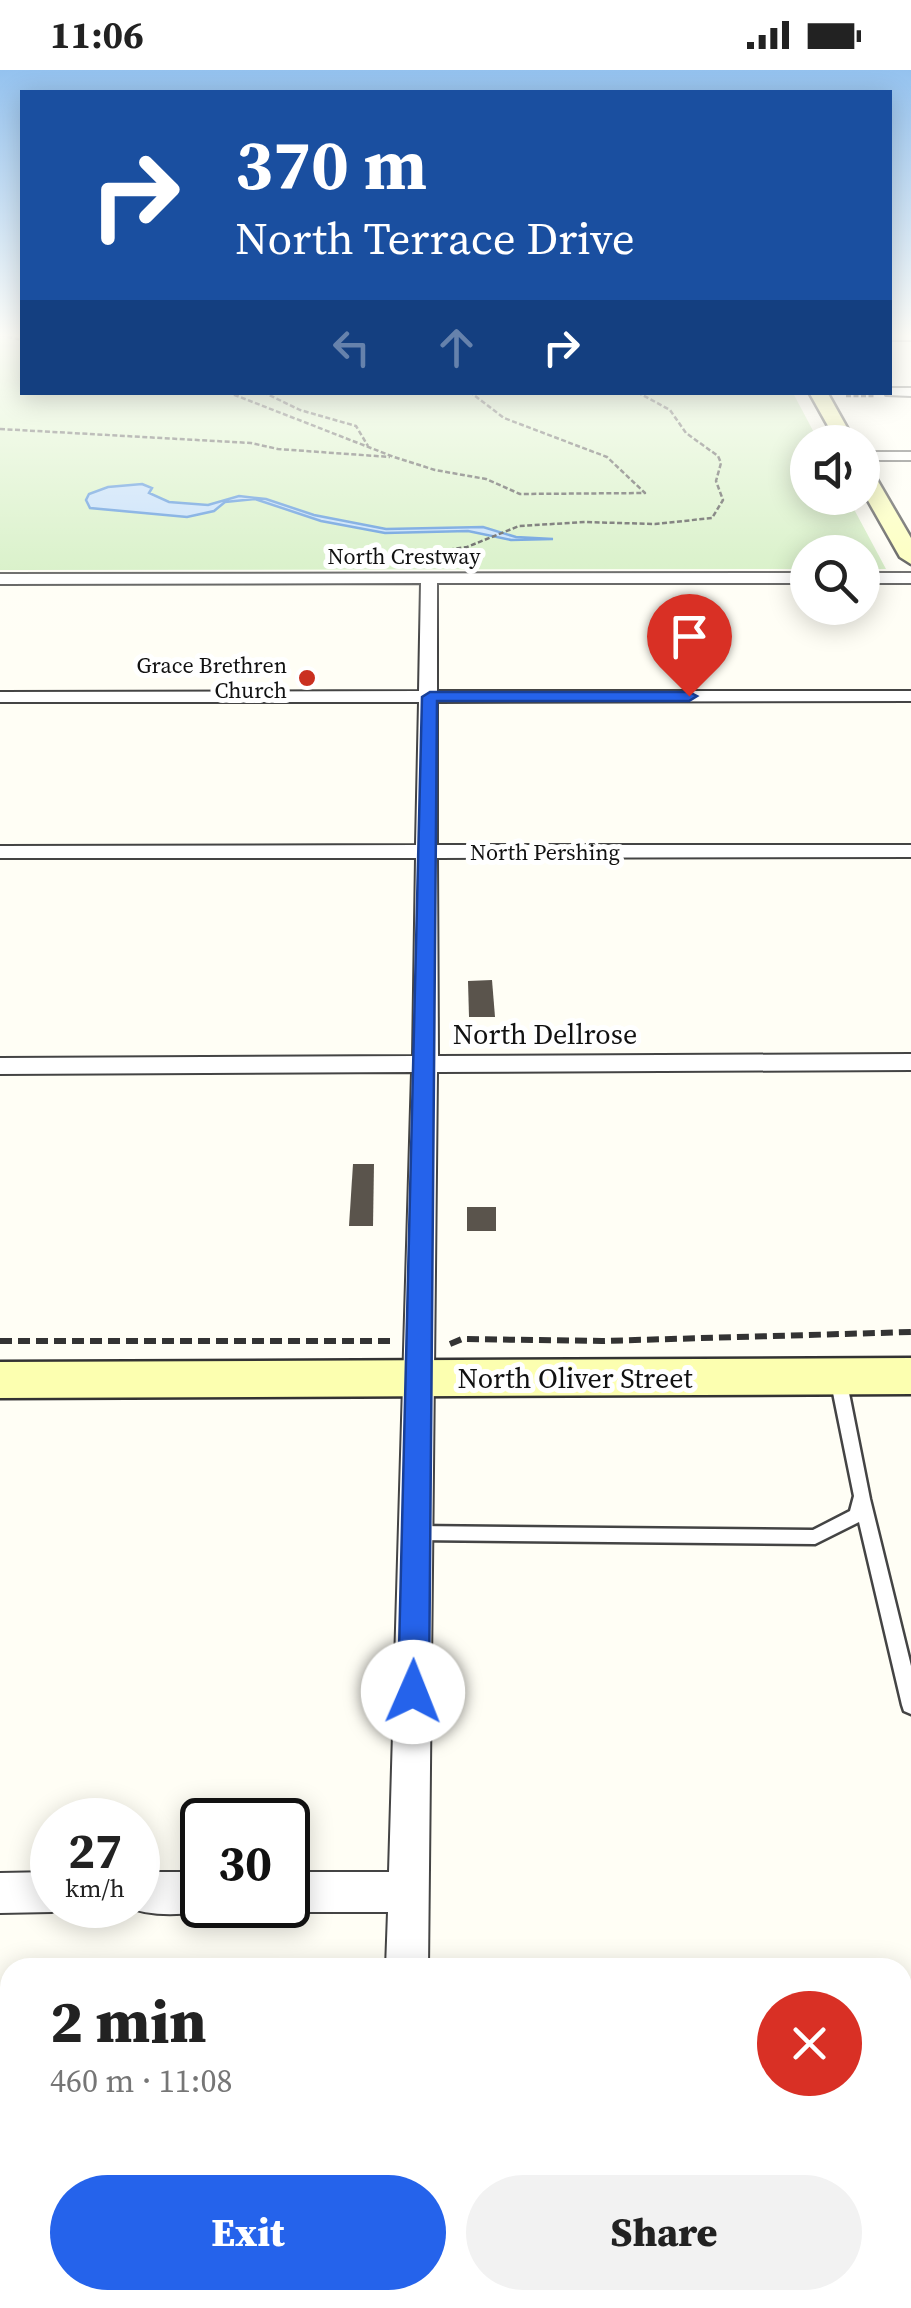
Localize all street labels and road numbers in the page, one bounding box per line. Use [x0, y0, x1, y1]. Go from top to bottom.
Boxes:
street label: North Crestway [327, 541, 481, 571]
street label: North Pershing [470, 837, 620, 867]
street label: North Dellrose [453, 1015, 637, 1053]
street label: North Oliver Street [457, 1359, 693, 1397]

